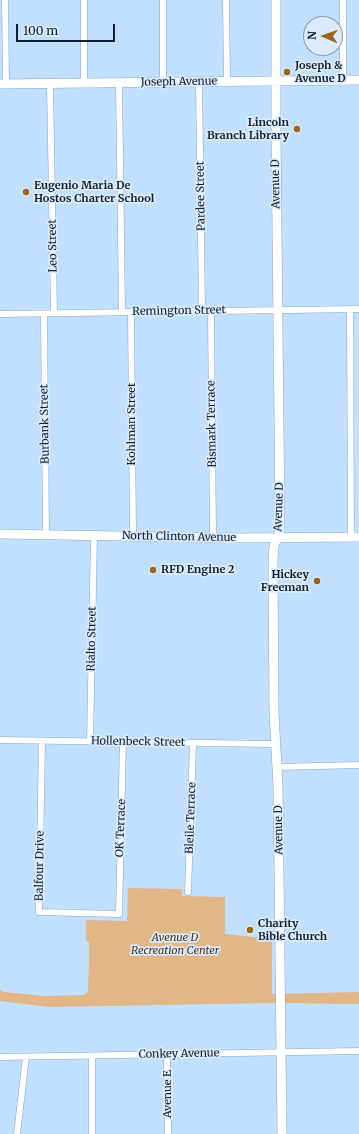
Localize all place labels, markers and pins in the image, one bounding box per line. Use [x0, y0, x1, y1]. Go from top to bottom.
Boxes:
place label: Joseph & Avenue D [295, 59, 346, 85]
marker: Joseph & Avenue D [282, 67, 292, 77]
place label: Lincoln Branch Library [207, 116, 289, 142]
marker: Lincoln Branch Library [292, 124, 302, 134]
place label: Eugenio Maria De Hostos Charter School [34, 179, 154, 205]
marker: Eugenio Maria De Hostos Charter School [21, 187, 31, 197]
place label: RFD Engine 2 [161, 563, 234, 577]
marker: RFD Engine 2 [148, 565, 158, 575]
place label: Hickey Freeman [261, 568, 309, 594]
marker: Hickey Freeman [312, 576, 322, 586]
place label: Charity Bible Church [258, 917, 327, 943]
marker: Charity Bible Church [245, 925, 255, 935]

